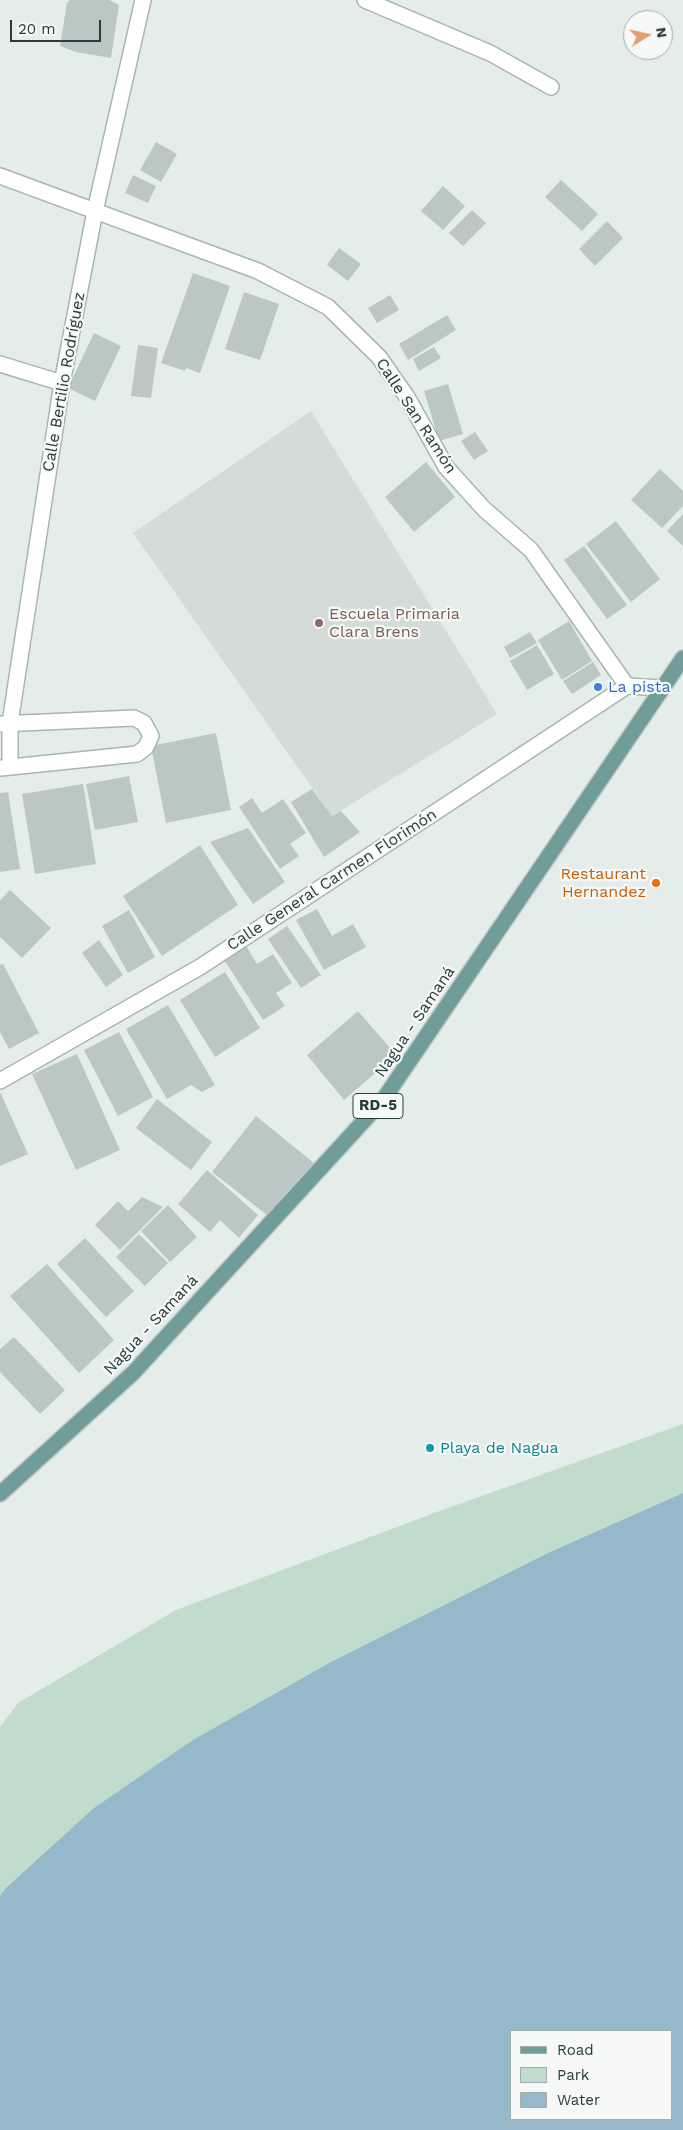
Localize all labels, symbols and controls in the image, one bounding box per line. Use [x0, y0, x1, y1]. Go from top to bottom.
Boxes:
scale bar [12, 10, 104, 42]
north arrow [623, 10, 673, 60]
text: 20 m [18, 20, 56, 38]
text: N [653, 26, 671, 39]
street label: Calle Bertilio Rodríguez [39, 291, 89, 473]
street label: Calle San Ramón [372, 355, 460, 477]
place label: Escuela Primaria Clara Brens [329, 604, 460, 642]
marker: Escuela Primaria Clara Brens [313, 617, 325, 629]
place label: La pista [608, 677, 671, 697]
marker: La pista [592, 681, 604, 693]
street label: Calle General Carmen Florimón [223, 805, 441, 955]
place label: Restaurant Hernandez [560, 864, 646, 902]
marker: Restaurant Hernandez [650, 877, 662, 889]
street label: Nagua - Samaná [371, 963, 459, 1081]
road number: RD-5 [353, 1094, 403, 1118]
street label: Nagua - Samaná [100, 1271, 202, 1379]
place label: Playa de Nagua [440, 1438, 559, 1458]
marker: Playa de Nagua [424, 1442, 436, 1454]
legend [510, 2030, 673, 2120]
text: Road [557, 2041, 594, 2059]
text: Park [557, 2066, 589, 2084]
text: Water [557, 2091, 600, 2109]

